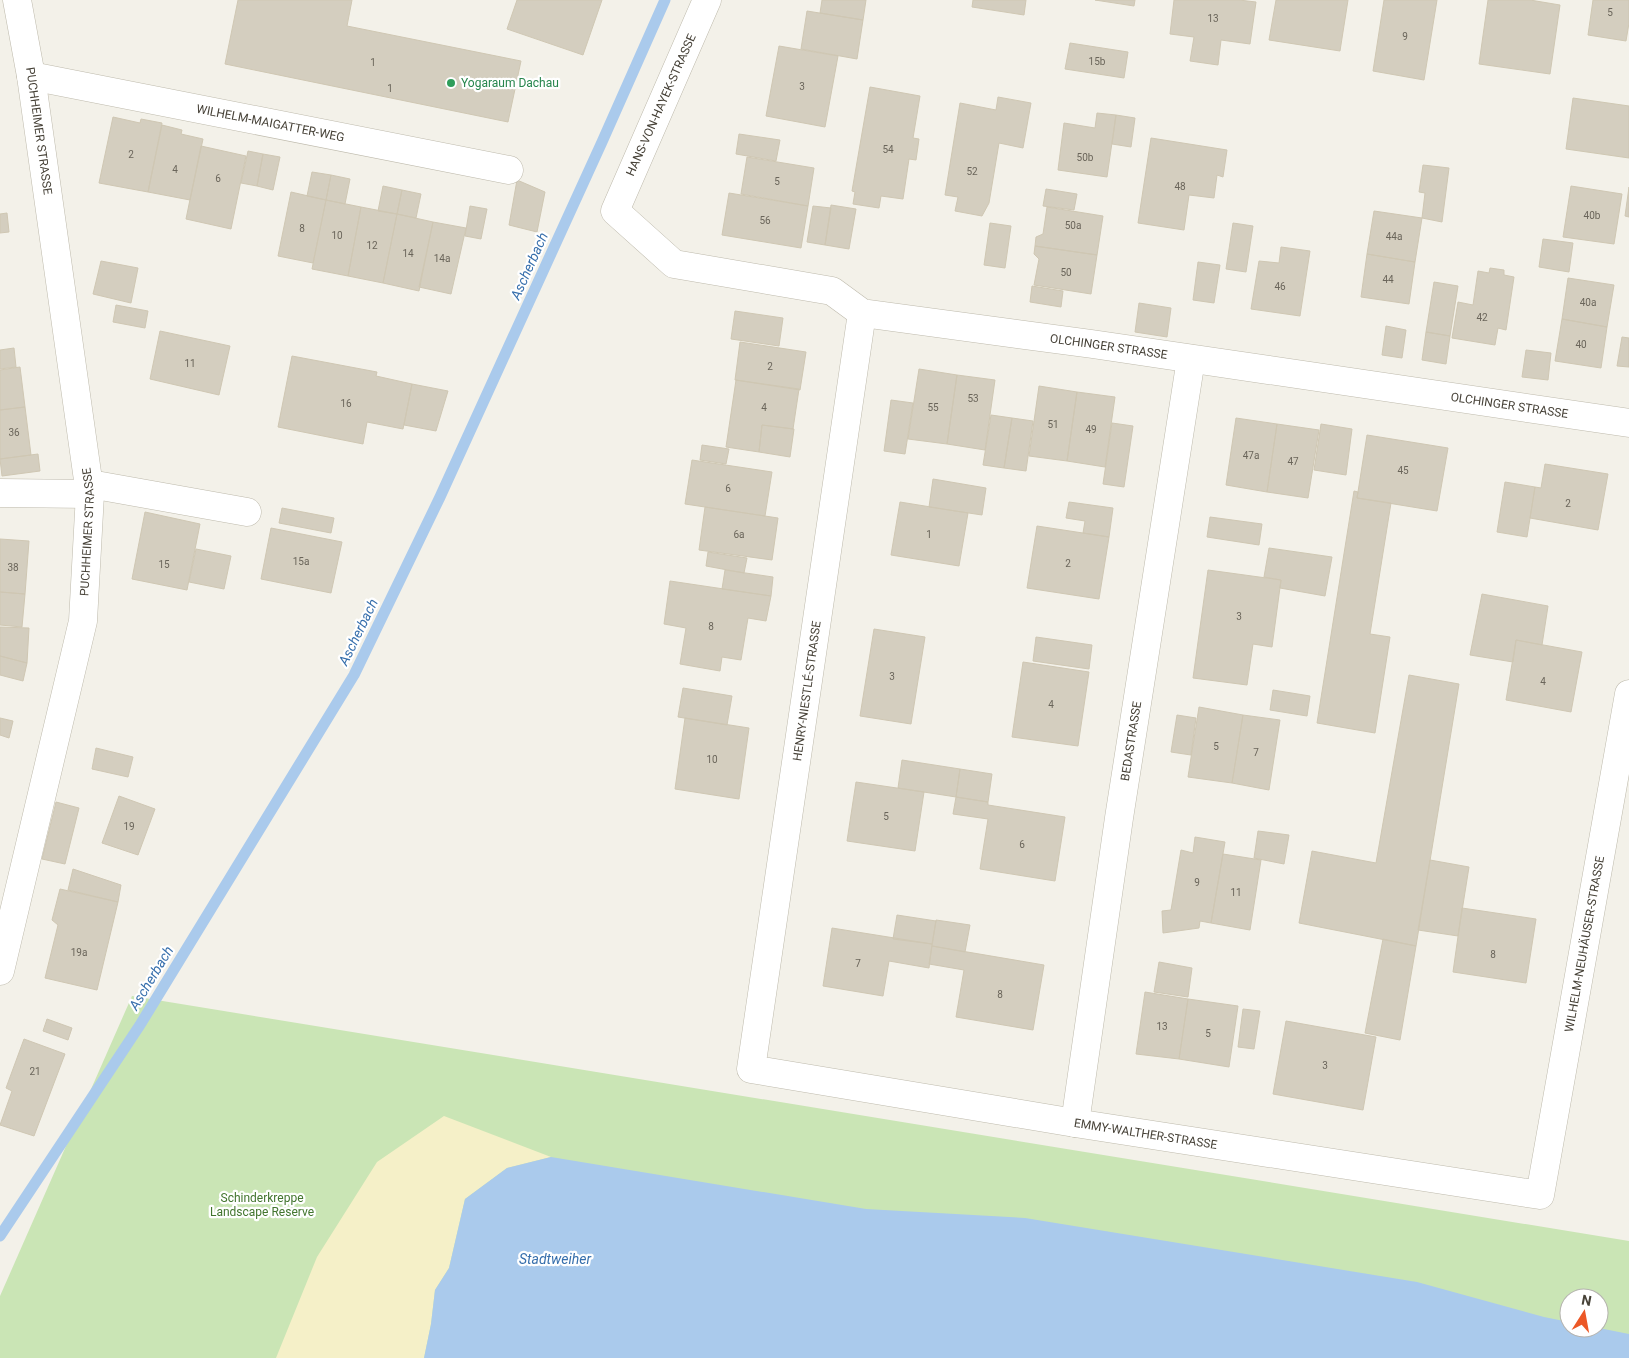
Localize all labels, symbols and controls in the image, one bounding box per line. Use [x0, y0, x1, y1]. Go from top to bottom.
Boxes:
house number: 5 [1607, 7, 1613, 18]
house number: 13 [1207, 13, 1219, 24]
house number: 9 [1402, 31, 1408, 42]
street label: HANS-VON-HAYEK-STRASSE [623, 32, 699, 178]
house number: 15b [1089, 56, 1106, 67]
house number: 1 [370, 57, 376, 68]
street label: PUCHHEIMER STRASSE [23, 66, 55, 196]
place label: Yogaraum Dachau [461, 76, 559, 90]
marker: Yogaraum Dachau [445, 77, 457, 89]
house number: 3 [799, 81, 805, 92]
house number: 1 [387, 83, 393, 94]
street label: WILHELM-MAIGATTER-WEG [195, 102, 346, 144]
house number: 54 [882, 144, 894, 155]
house number: 2 [128, 149, 134, 160]
house number: 50b [1077, 152, 1094, 163]
house number: 4 [172, 164, 178, 175]
house number: 52 [966, 166, 978, 177]
house number: 6 [215, 173, 221, 184]
house number: 5 [774, 176, 780, 187]
house number: 48 [1174, 181, 1186, 192]
house number: 40b [1584, 210, 1601, 221]
house number: 56 [759, 215, 771, 226]
house number: 50a [1065, 220, 1081, 231]
house number: 8 [299, 223, 305, 234]
house number: 10 [331, 230, 343, 241]
water label: Ascherbach [507, 230, 551, 303]
house number: 44a [1386, 231, 1402, 242]
house number: 12 [366, 240, 378, 251]
house number: 14 [402, 248, 414, 259]
house number: 14a [434, 253, 450, 264]
house number: 50 [1060, 267, 1072, 278]
house number: 44 [1382, 274, 1394, 285]
house number: 46 [1274, 281, 1286, 292]
house number: 40a [1580, 297, 1596, 308]
house number: 42 [1476, 312, 1488, 323]
street label: OLCHINGER STRASSE [1049, 331, 1169, 362]
house number: 40 [1575, 339, 1587, 350]
house number: 11 [184, 358, 196, 369]
house number: 2 [767, 361, 773, 372]
street label: OLCHINGER STRASSE [1450, 390, 1569, 421]
house number: 53 [967, 393, 979, 404]
house number: 16 [340, 398, 352, 409]
house number: 4 [761, 402, 767, 413]
house number: 55 [927, 402, 939, 413]
house number: 51 [1047, 419, 1059, 430]
house number: 49 [1085, 424, 1097, 435]
house number: 36 [8, 427, 20, 438]
house number: 47a [1243, 450, 1259, 461]
house number: 47 [1287, 456, 1299, 467]
house number: 45 [1397, 465, 1409, 476]
street label: PUCHHEIMER STRASSE [77, 467, 97, 596]
house number: 6 [725, 483, 731, 494]
house number: 2 [1565, 498, 1571, 509]
house number: 6a [733, 529, 745, 540]
house number: 1 [926, 529, 932, 540]
house number: 15a [293, 556, 309, 567]
house number: 2 [1065, 558, 1071, 569]
house number: 15 [158, 559, 170, 570]
house number: 38 [7, 562, 19, 573]
water label: Ascherbach [335, 596, 381, 669]
house number: 3 [1236, 611, 1242, 622]
street label: HENRY-NIESTLÉ-STRASSE [789, 620, 824, 762]
house number: 8 [708, 621, 714, 632]
house number: 3 [889, 671, 895, 682]
house number: 4 [1540, 676, 1546, 687]
house number: 4 [1048, 699, 1054, 710]
street label: BEDASTRASSE [1118, 700, 1144, 782]
house number: 5 [1213, 741, 1219, 752]
house number: 7 [1253, 747, 1259, 758]
house number: 10 [706, 754, 718, 765]
house number: 5 [883, 811, 889, 822]
house number: 19 [123, 821, 135, 832]
house number: 6 [1019, 839, 1025, 850]
street label: WILHELM-NEUHÄUSER-STRASSE [1562, 855, 1607, 1033]
house number: 9 [1194, 877, 1200, 888]
house number: 11 [1230, 887, 1242, 898]
water label: Ascherbach [125, 943, 176, 1014]
house number: 19a [71, 947, 87, 958]
house number: 8 [1490, 949, 1496, 960]
house number: 7 [855, 958, 861, 969]
house number: 8 [997, 989, 1003, 1000]
house number: 13 [1156, 1021, 1168, 1032]
house number: 5 [1205, 1028, 1211, 1039]
house number: 3 [1322, 1060, 1328, 1071]
house number: 21 [29, 1066, 41, 1077]
street label: EMMY-WALTHER-STRASSE [1073, 1116, 1218, 1152]
park label: Schinderkreppe Landscape Reserve [210, 1191, 314, 1219]
water label: Stadtweiher [519, 1251, 591, 1267]
north arrow [1559, 1288, 1609, 1338]
text: N [1580, 1291, 1593, 1309]

